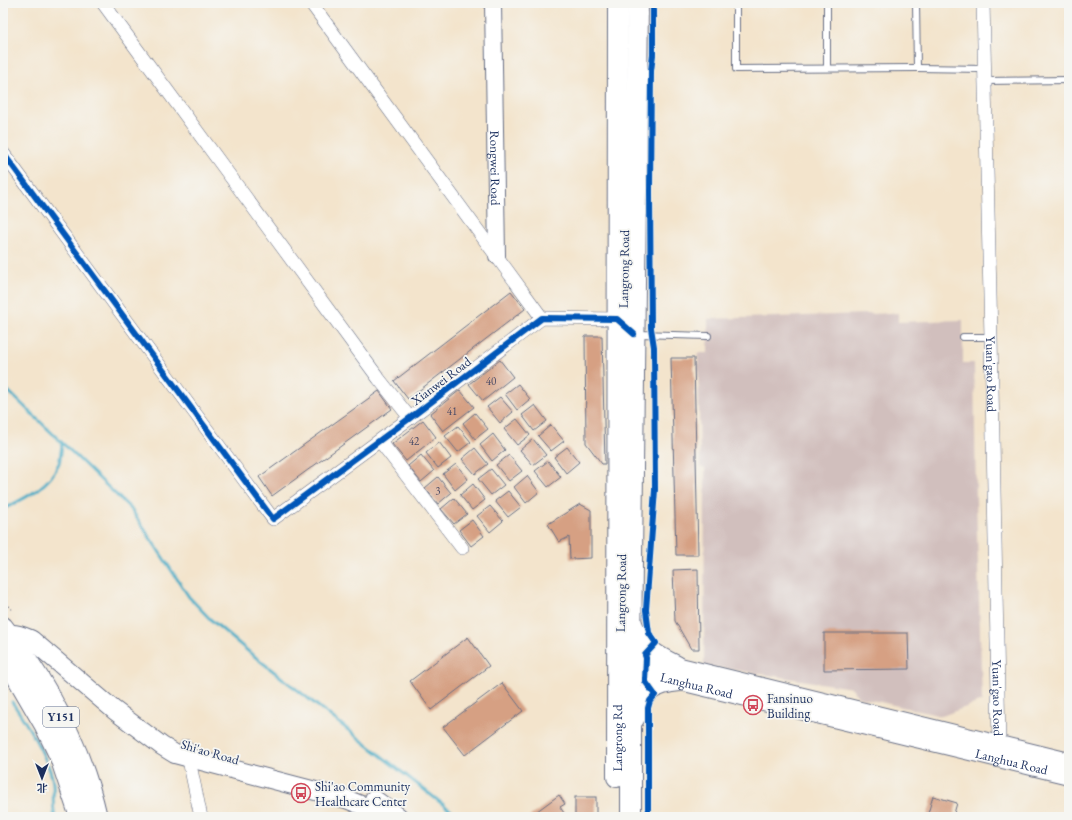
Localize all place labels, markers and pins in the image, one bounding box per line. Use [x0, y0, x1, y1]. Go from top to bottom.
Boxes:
place label: Fansinuo Building [767, 690, 813, 722]
bus stop icon: Fansinuo Building [742, 694, 764, 716]
place label: Shi'ao Community Healthcare Center [315, 778, 411, 810]
bus stop icon: Shi'ao Community Healthcare Center [290, 782, 312, 804]

